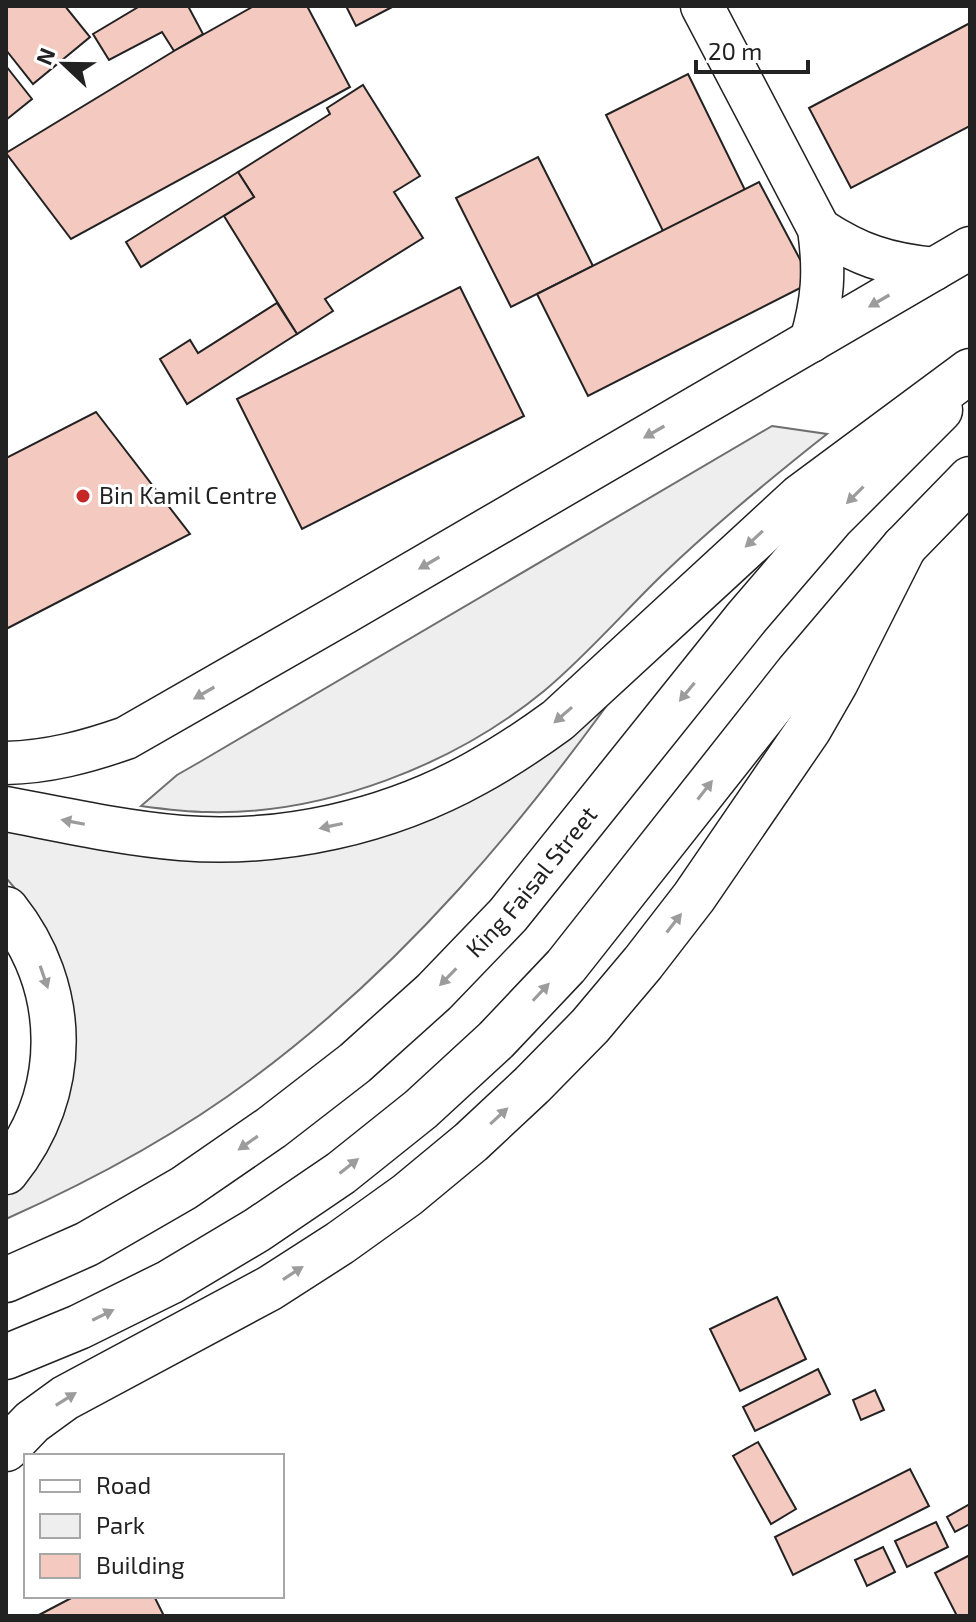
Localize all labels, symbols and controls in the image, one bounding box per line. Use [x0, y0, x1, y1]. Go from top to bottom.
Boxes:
north arrow [24, 24, 104, 104]
scale bar [696, 24, 808, 74]
text: 20 m [708, 36, 762, 65]
text: N [29, 44, 60, 68]
one-way arrow [867, 294, 890, 308]
one-way arrow [643, 425, 665, 439]
place label: Bin Kamil Centre [99, 480, 277, 509]
one-way arrow [847, 485, 865, 504]
marker: Bin Kamil Centre [74, 487, 92, 505]
one-way arrow [745, 529, 764, 547]
one-way arrow [418, 556, 440, 570]
one-way arrow [679, 682, 695, 702]
one-way arrow [193, 686, 215, 700]
one-way arrow [553, 706, 573, 723]
one-way arrow [696, 780, 713, 800]
street label: King Faisal Street [459, 800, 602, 963]
one-way arrow [60, 815, 85, 827]
one-way arrow [318, 821, 343, 833]
one-way arrow [665, 913, 681, 933]
one-way arrow [38, 965, 50, 989]
one-way arrow [439, 967, 457, 986]
one-way arrow [532, 983, 550, 1002]
one-way arrow [489, 1107, 508, 1125]
one-way arrow [238, 1136, 259, 1151]
one-way arrow [339, 1159, 359, 1175]
one-way arrow [282, 1267, 304, 1281]
one-way arrow [92, 1308, 115, 1322]
one-way arrow [55, 1392, 77, 1406]
legend [24, 1454, 284, 1598]
text: Road [96, 1470, 151, 1499]
text: Park [96, 1510, 145, 1539]
text: Building [96, 1550, 185, 1579]

